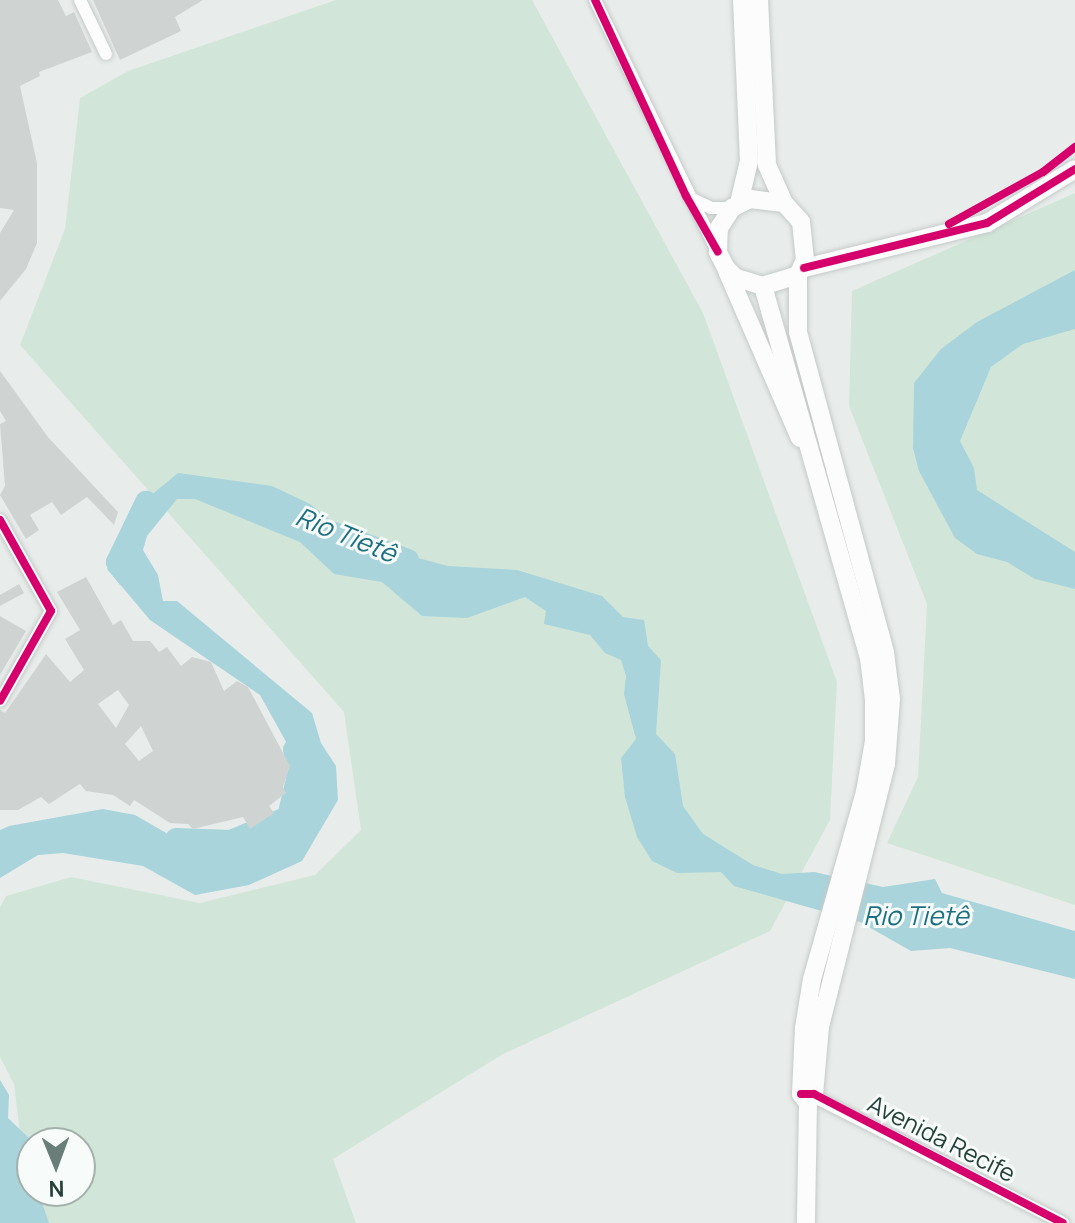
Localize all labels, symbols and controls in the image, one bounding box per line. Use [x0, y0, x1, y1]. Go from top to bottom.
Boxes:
water label: Rio Tietê [291, 501, 401, 569]
water label: Rio Tietê [863, 900, 969, 932]
street label: Avenida Recife [863, 1088, 1021, 1188]
north arrow [16, 1127, 96, 1207]
text: N [48, 1174, 65, 1204]

